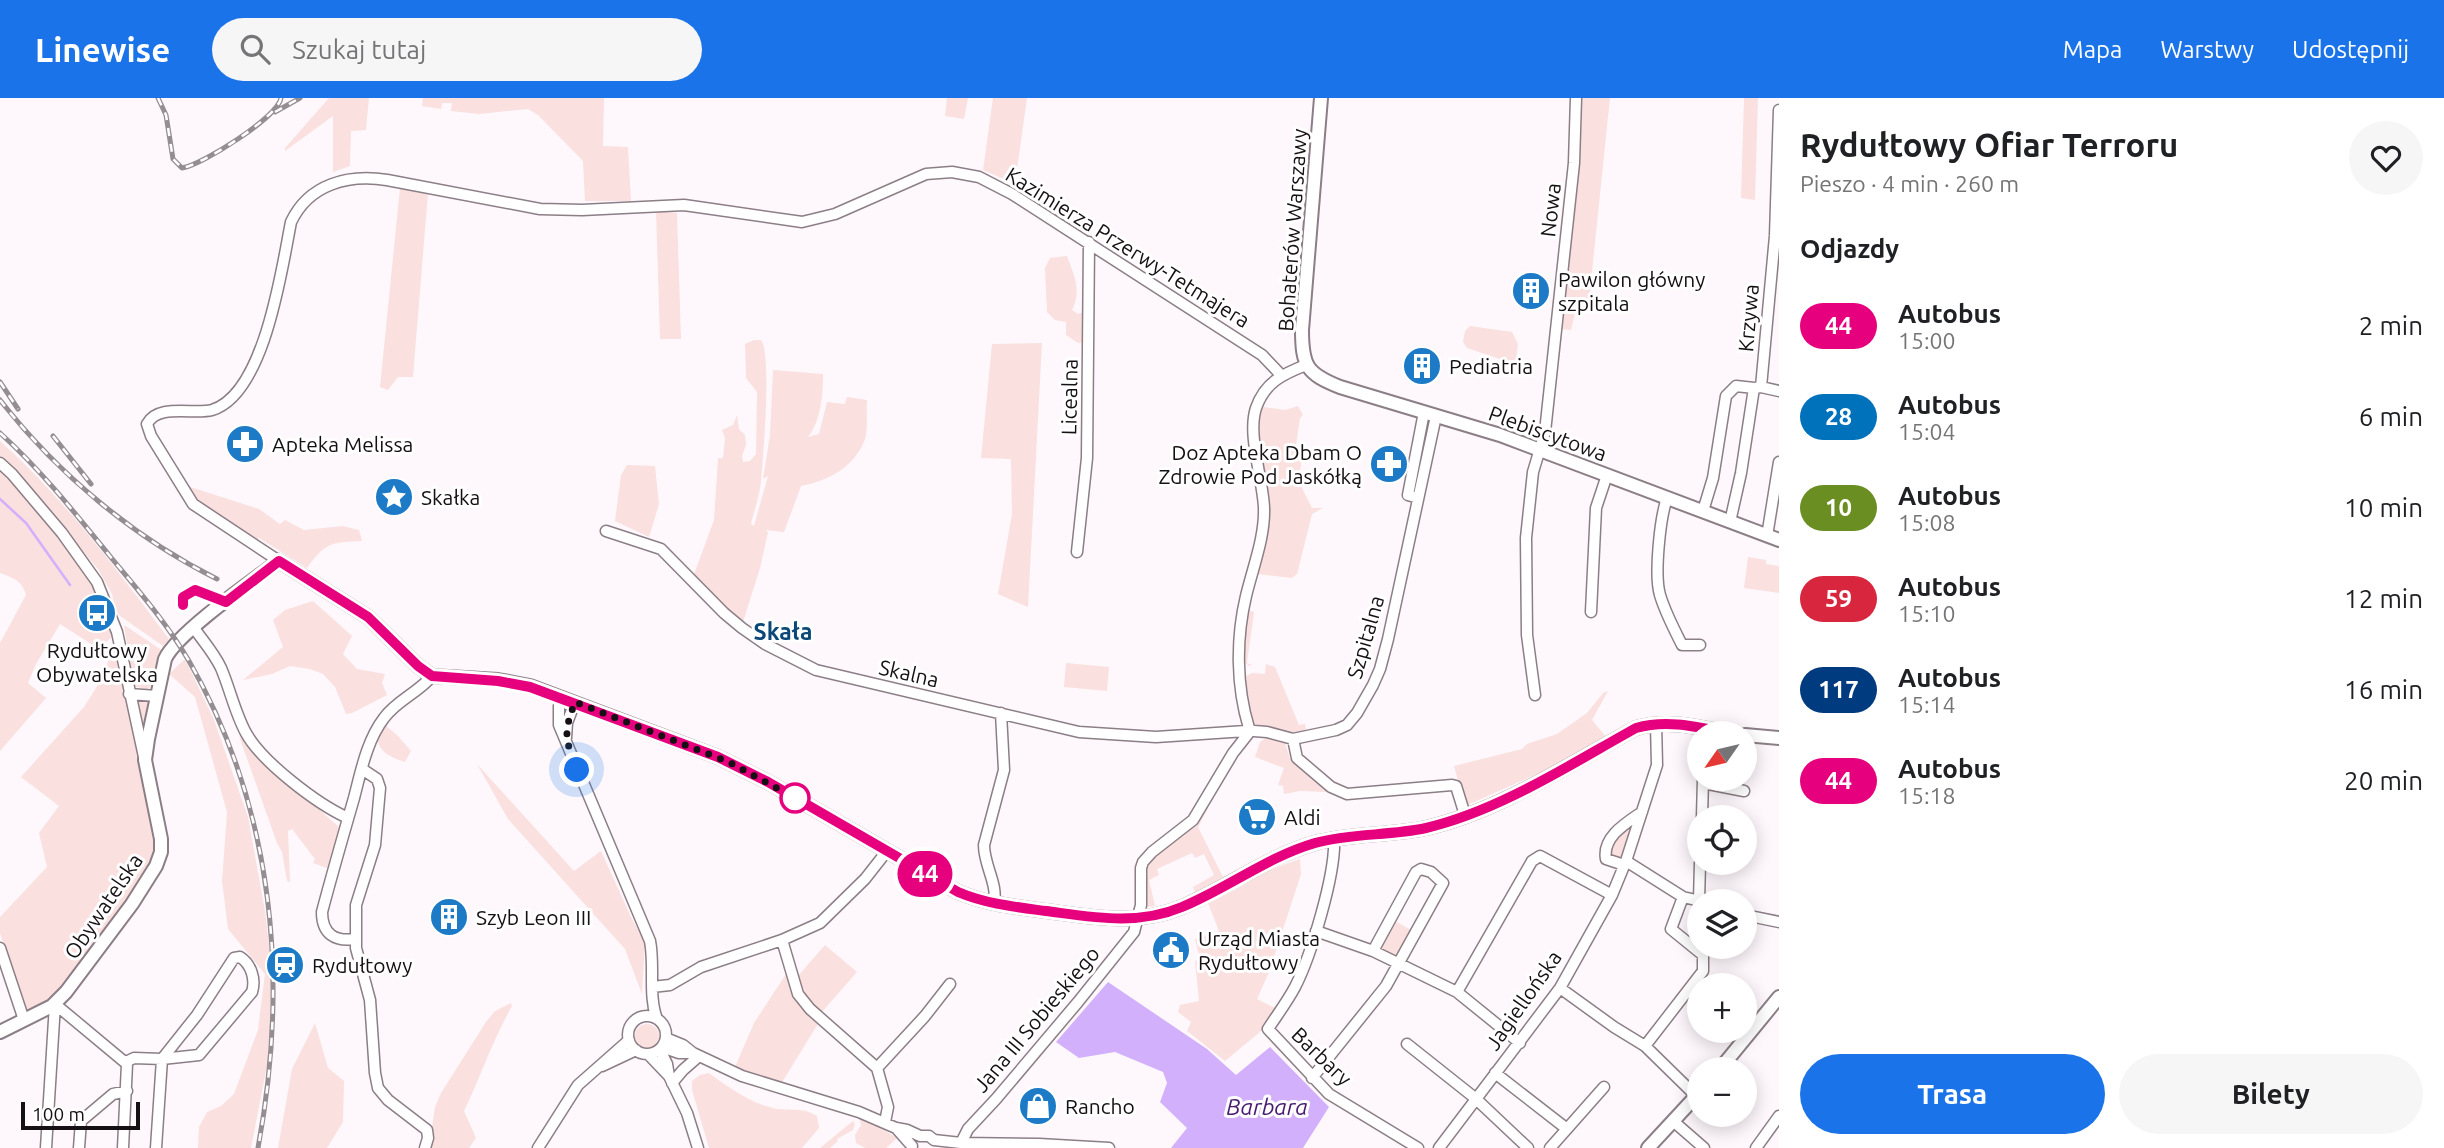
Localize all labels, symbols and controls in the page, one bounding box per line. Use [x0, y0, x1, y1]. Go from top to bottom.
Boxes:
search box [212, 18, 702, 81]
icon: search [236, 30, 274, 68]
text: Linewise [35, 31, 170, 68]
text: Szukaj tutaj [292, 35, 426, 64]
text: Mapa [2063, 36, 2122, 63]
text: Warstwy [2160, 36, 2254, 63]
text: Udostępnij [2292, 36, 2409, 63]
button: heart [2349, 121, 2423, 195]
text: Rydułtowy Ofiar Terroru [1800, 126, 2178, 163]
street label: Bohaterów Warszawy [1273, 128, 1311, 332]
street label: Kazimierza Przerwy-Tetmajera [1002, 162, 1254, 332]
text: Pieszo · 4 min · 260 m [1800, 171, 2019, 196]
street label: Nowa [1535, 182, 1565, 238]
text: Odjazdy [1800, 234, 1899, 263]
place label: Pawilon główny szpitala [1558, 267, 1705, 315]
building icon: Pawilon główny szpitala [1510, 270, 1552, 312]
street label: Krzywa [1733, 283, 1763, 353]
text: Autobus [1898, 299, 2001, 328]
text: 2 min [2359, 311, 2423, 340]
text: 44 [1825, 312, 1852, 339]
text: 15:00 [1898, 328, 1956, 353]
building icon: Pediatria [1401, 345, 1443, 387]
place label: Pediatria [1449, 354, 1533, 378]
street label: Licealna [1056, 359, 1082, 435]
text: Autobus [1898, 390, 2001, 419]
street label: Plebiscytowa [1486, 401, 1610, 465]
text: 6 min [2359, 402, 2423, 431]
text: 28 [1825, 403, 1852, 430]
text: 15:04 [1898, 419, 1956, 444]
pharmacy icon: Apteka Melissa [224, 423, 266, 465]
place label: Apteka Melissa [272, 432, 413, 456]
place label: Doz Apteka Dbam O Zdrowie Pod Jaskółką [1159, 440, 1362, 488]
pharmacy icon: Doz Apteka Dbam O Zdrowie Pod Jaskółką [1368, 443, 1410, 485]
place icon: Skałka [373, 476, 415, 518]
text: Autobus [1898, 481, 2001, 510]
place label: Skałka [421, 485, 480, 509]
text: 10 min [2344, 493, 2423, 522]
text: 10 [1825, 494, 1852, 521]
text: 15:08 [1898, 510, 1956, 535]
text: Autobus [1898, 572, 2001, 601]
text: 12 min [2344, 584, 2423, 613]
text: 59 [1825, 585, 1852, 612]
bus stop icon: Rydułtowy Obywatelska [76, 592, 118, 634]
street label: Szpitalna [1342, 593, 1388, 681]
text: 15:10 [1898, 601, 1956, 626]
district label: Skała [754, 619, 812, 644]
place label: Rydułtowy Obywatelska [36, 638, 158, 686]
street label: Skalna [877, 654, 941, 692]
text: Autobus [1898, 663, 2001, 692]
text: 16 min [2344, 675, 2423, 704]
text: 117 [1818, 676, 1859, 703]
text: 15:14 [1898, 692, 1956, 717]
north arrow [1687, 721, 1757, 791]
map controls [1687, 721, 1757, 1127]
your location [559, 752, 594, 787]
text: Autobus [1898, 754, 2001, 783]
text: 20 min [2344, 766, 2423, 795]
text: 44 [1825, 767, 1852, 794]
unlabelled marker [780, 783, 810, 813]
text: 15:18 [1898, 783, 1956, 808]
supermarket icon: Aldi [1236, 796, 1278, 838]
place label: Aldi [1284, 805, 1321, 829]
button: locate [1687, 805, 1757, 875]
street label: Obywatelska [59, 849, 147, 963]
line badge: 44 [894, 851, 956, 897]
text: 44 [911, 860, 939, 887]
button: layers [1687, 889, 1757, 959]
building icon: Szyb Leon III [428, 896, 470, 938]
place label: Szyb Leon III [476, 905, 591, 929]
place label: Urząd Miasta Rydułtowy [1198, 926, 1320, 974]
public building icon: Urząd Miasta Rydułtowy [1150, 929, 1192, 971]
street label: Jana III Sobieskiego [968, 941, 1104, 1097]
station icon: Rydułtowy [264, 944, 306, 986]
street label: Jagiellońska [1480, 946, 1566, 1054]
place label: Rydułtowy [312, 953, 412, 977]
button: + [1687, 973, 1757, 1043]
street label: Barbary [1287, 1022, 1357, 1090]
button: Trasa [1800, 1054, 2105, 1134]
button: Bilety [2119, 1054, 2423, 1134]
button: − [1687, 1057, 1757, 1127]
shop icon: Rancho [1017, 1085, 1059, 1127]
place label: Rancho [1065, 1094, 1135, 1118]
water label: Barbara [1226, 1094, 1308, 1119]
scale bar [21, 1099, 140, 1131]
text: 100 m [32, 1103, 85, 1125]

